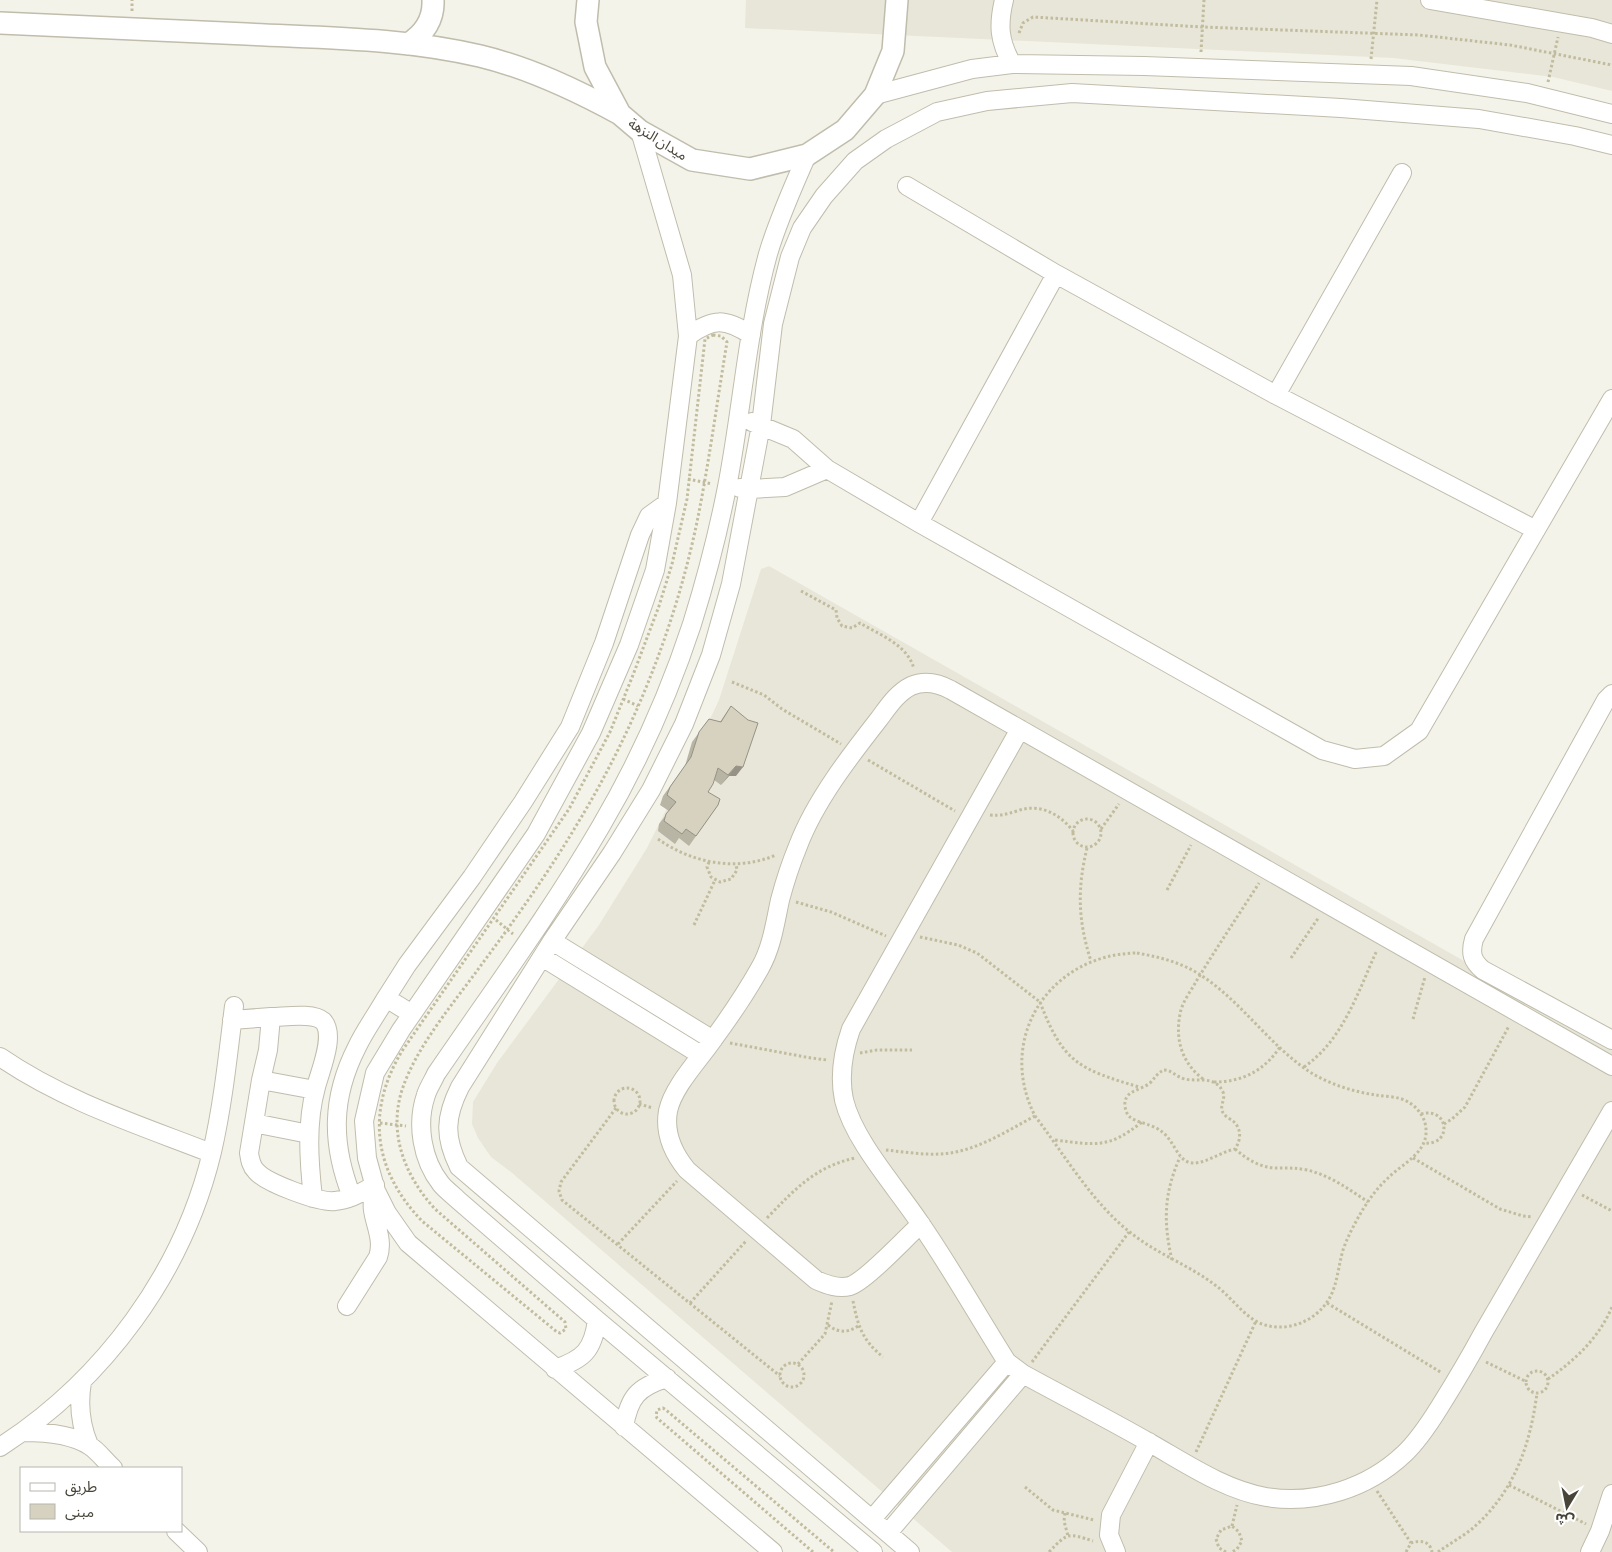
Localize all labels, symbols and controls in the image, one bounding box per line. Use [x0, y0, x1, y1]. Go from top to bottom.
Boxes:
street label: ميدان النزهة [625, 115, 690, 164]
legend [20, 1467, 182, 1532]
text: طريق [65, 1478, 97, 1497]
north arrow [1542, 1482, 1592, 1532]
text: مبنى [65, 1503, 94, 1521]
text: ش [1554, 1510, 1576, 1529]

